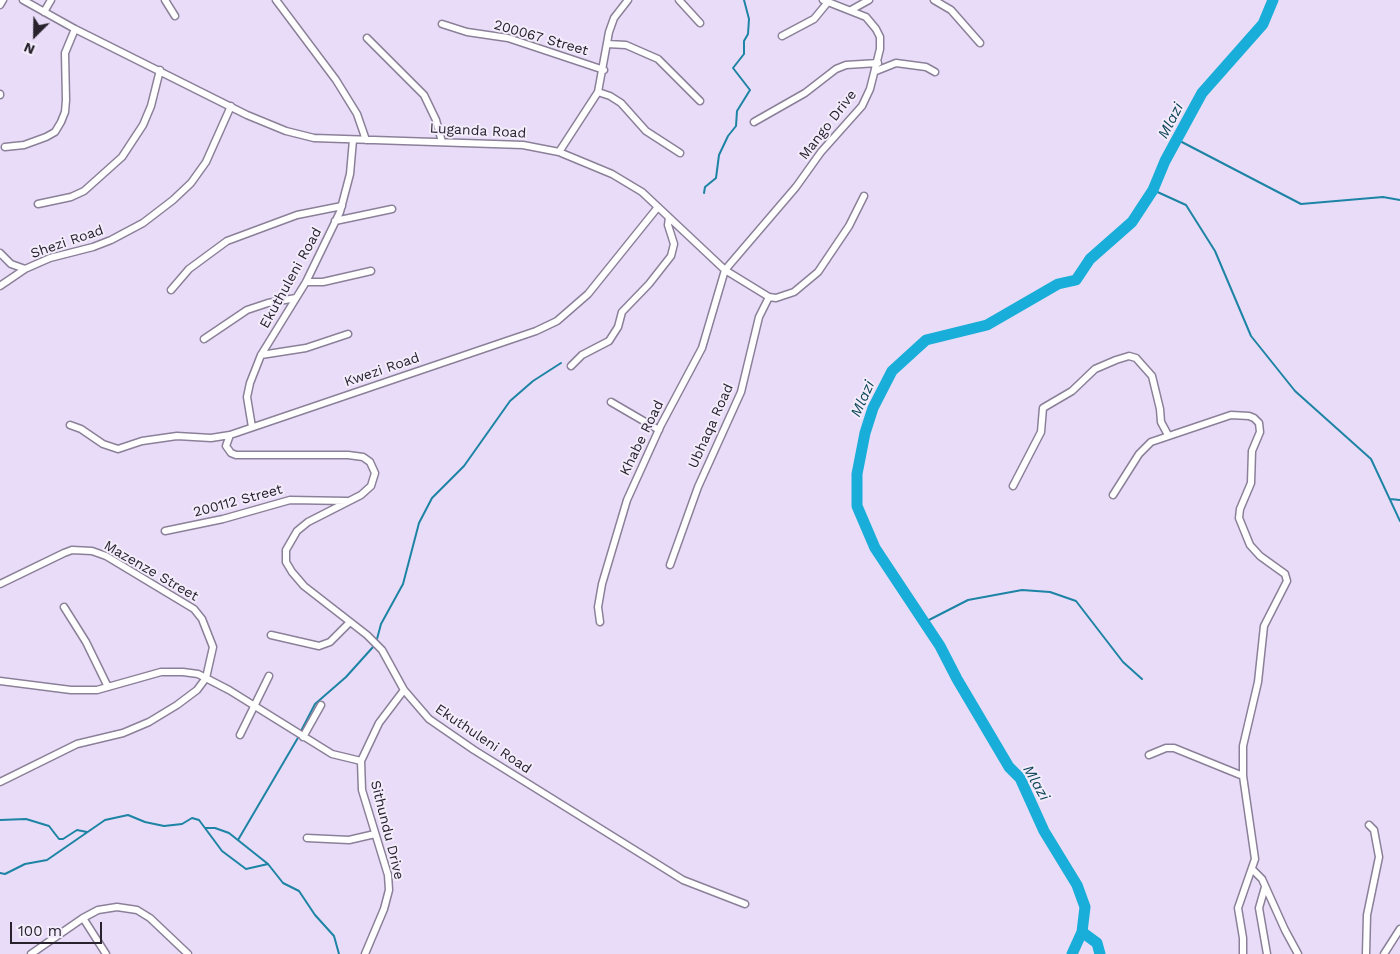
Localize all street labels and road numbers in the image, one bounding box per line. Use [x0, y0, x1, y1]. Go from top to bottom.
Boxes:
street label: 200067 Street [492, 16, 590, 60]
street label: Mango Drive [796, 87, 860, 163]
street label: Luganda Road [429, 120, 527, 142]
street label: Shezi Road [28, 222, 106, 262]
street label: Ekuthuleni Road [256, 225, 326, 331]
street label: Kwezi Road [342, 349, 422, 391]
street label: Ubhaqa Road [685, 381, 737, 471]
street label: Khabe Road [617, 398, 667, 478]
street label: 200112 Street [192, 481, 284, 521]
street label: Mazenze Street [101, 537, 201, 605]
street label: Ekuthuleni Road [432, 701, 534, 777]
street label: Sithundu Drive [367, 779, 407, 881]

